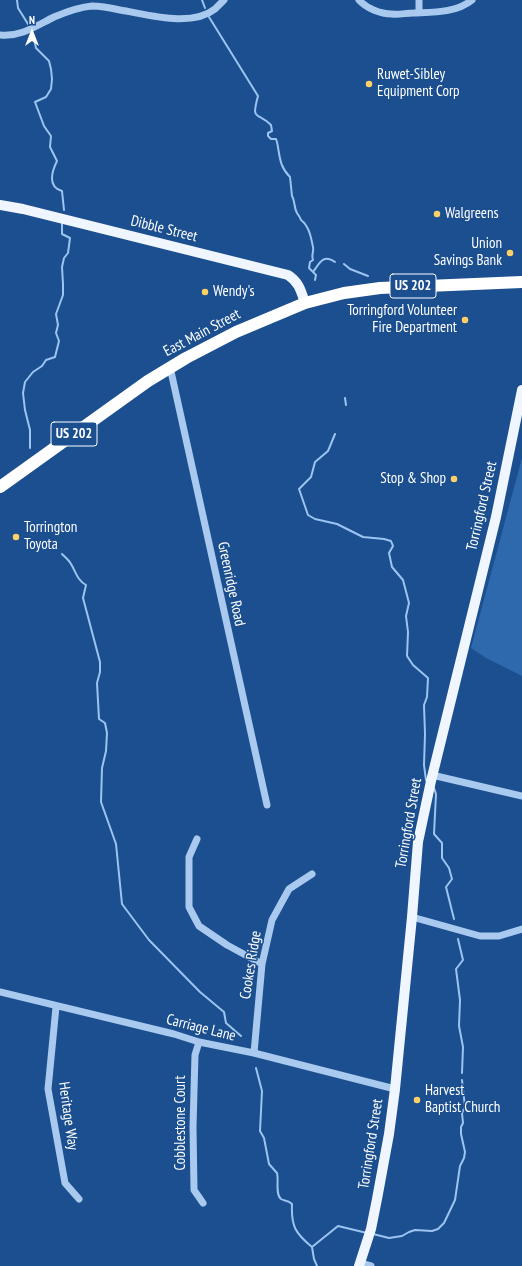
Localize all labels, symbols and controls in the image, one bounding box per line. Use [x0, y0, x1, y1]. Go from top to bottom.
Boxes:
north arrow [12, 12, 52, 52]
text: N [29, 13, 35, 27]
place label: Ruwet-Sibley Equipment Corp [377, 66, 460, 101]
marker: Ruwet-Sibley Equipment Corp [364, 79, 374, 89]
place label: Walgreens [445, 205, 499, 223]
marker: Walgreens [432, 209, 442, 219]
street label: Dibble Street [129, 212, 199, 246]
place label: Union Savings Bank [434, 235, 502, 270]
marker: Union Savings Bank [505, 248, 515, 258]
road number: US 202 [390, 274, 436, 298]
place label: Wendy's [213, 283, 254, 301]
marker: Wendy's [200, 287, 210, 297]
place label: Torringford Volunteer Fire Department [347, 302, 457, 337]
street label: East Main Street [160, 305, 244, 361]
marker: Torringford Volunteer Fire Department [460, 315, 470, 325]
road number: US 202 [51, 422, 97, 446]
street label: Torringford Street [463, 460, 501, 552]
place label: Stop & Shop [380, 470, 446, 488]
marker: Stop & Shop [449, 474, 459, 484]
place label: Torrington Toyota [24, 519, 77, 554]
marker: Torrington Toyota [11, 532, 21, 542]
street label: Greenridge Road [213, 540, 249, 628]
street label: Torringford Street [392, 777, 426, 869]
street label: Cookes Ridge [237, 929, 265, 1001]
street label: Carriage Lane [164, 1011, 238, 1045]
street label: Cobblestone Court [172, 1075, 190, 1171]
street label: Heritage Way [54, 1081, 82, 1151]
place label: Harvest Baptist Church [425, 1082, 500, 1117]
marker: Harvest Baptist Church [412, 1095, 422, 1105]
street label: Torringford Street [355, 1098, 387, 1190]

